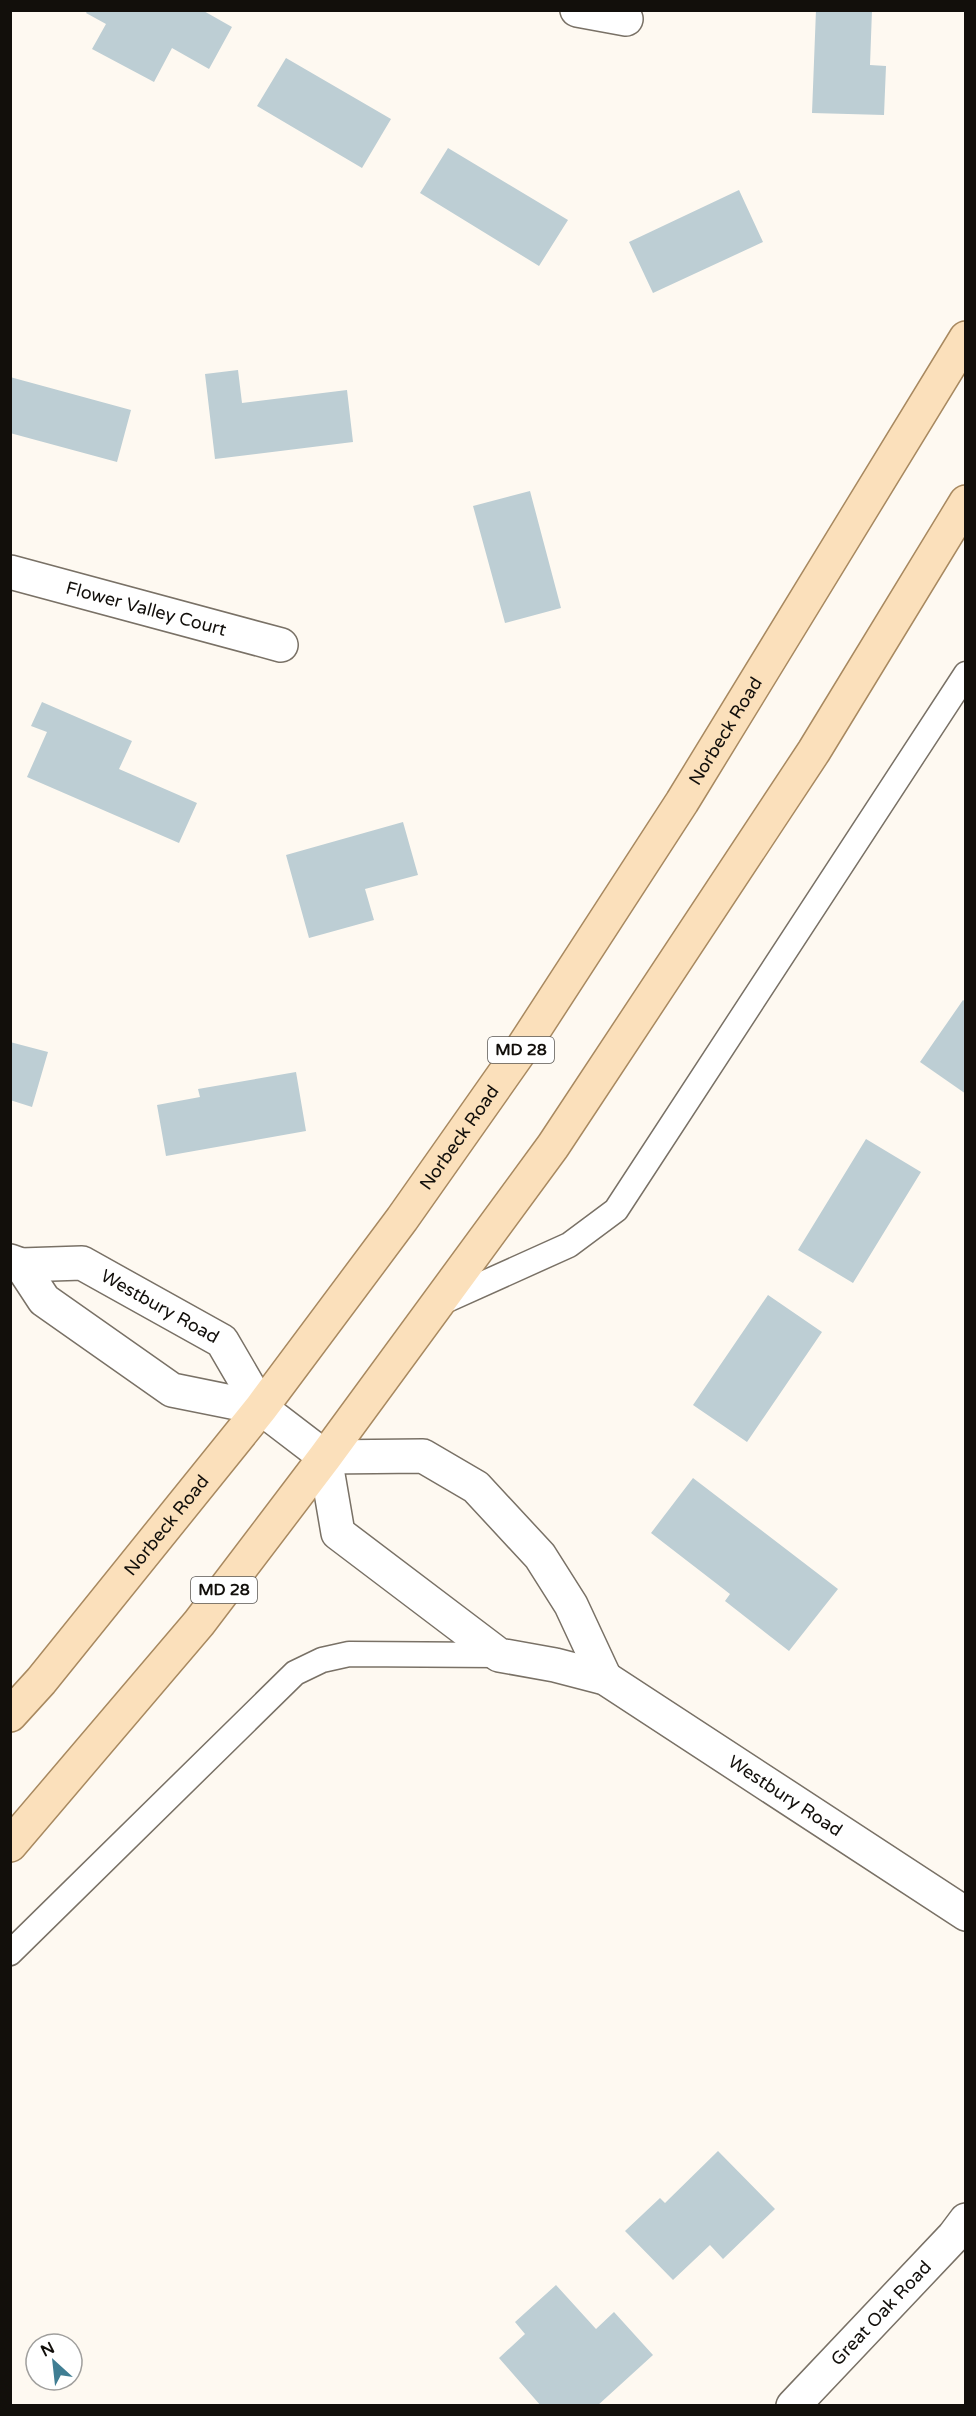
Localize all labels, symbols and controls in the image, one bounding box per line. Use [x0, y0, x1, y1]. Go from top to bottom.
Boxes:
street label: Flower Valley Court [64, 577, 229, 641]
street label: Norbeck Road [684, 673, 767, 789]
road number: MD 28 [488, 1037, 554, 1063]
street label: Norbeck Road [415, 1081, 504, 1194]
street label: Westbury Road [97, 1265, 223, 1348]
street label: Norbeck Road [119, 1470, 214, 1580]
road number: MD 28 [191, 1577, 257, 1603]
street label: Westbury Road [724, 1751, 846, 1841]
street label: Great Oak Road [826, 2256, 936, 2370]
north arrow [24, 2332, 84, 2392]
text: N [37, 2338, 58, 2361]

